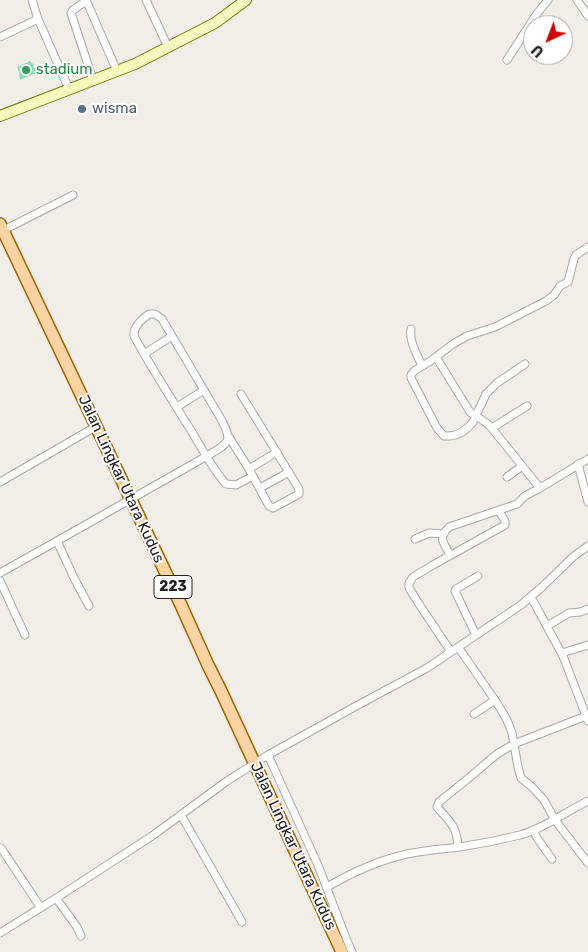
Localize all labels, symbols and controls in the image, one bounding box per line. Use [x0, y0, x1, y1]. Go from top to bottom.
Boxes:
north arrow [523, 15, 573, 65]
text: U [529, 41, 548, 60]
place label: stadium [36, 61, 93, 79]
marker: stadium [20, 64, 32, 76]
place label: wisma [92, 100, 137, 118]
marker: wisma [76, 103, 88, 115]
street label: Jalan Lingkar Utara Kudus [74, 392, 168, 566]
road number: 223 [154, 576, 192, 598]
street label: Jalan Lingkar Utara Kudus [246, 759, 340, 933]

